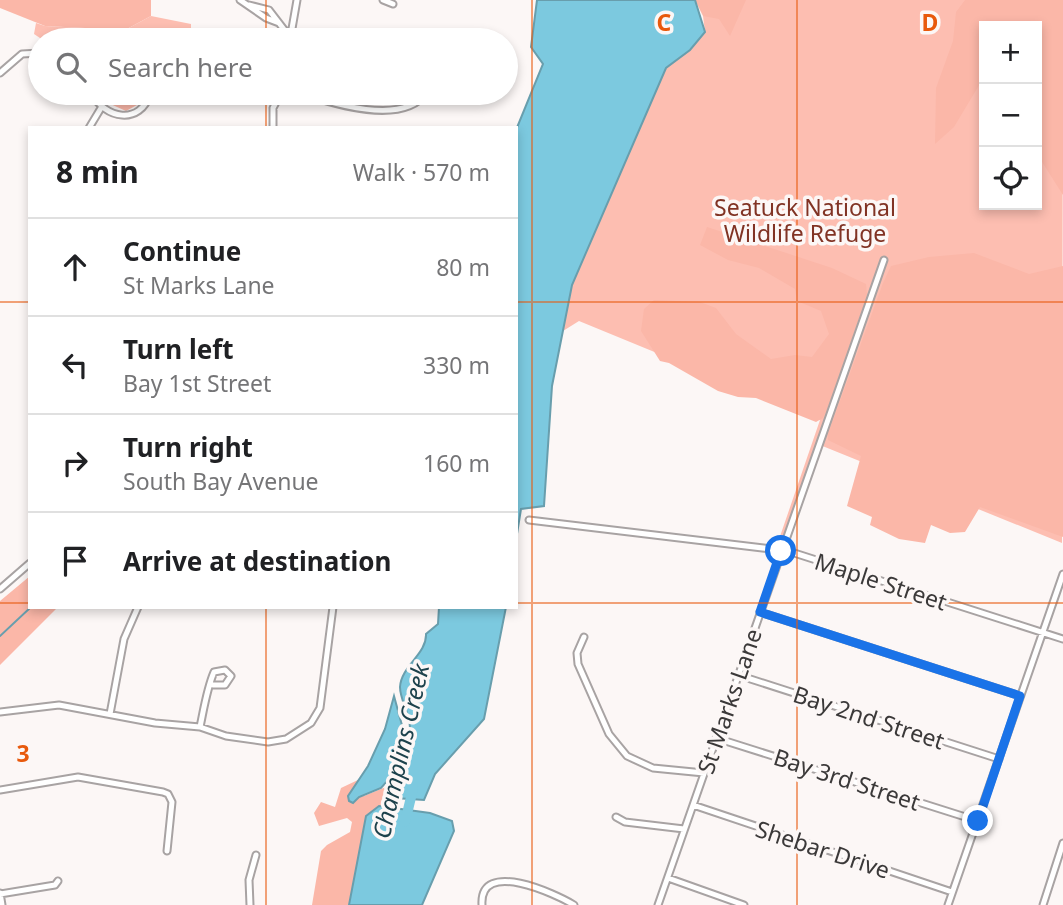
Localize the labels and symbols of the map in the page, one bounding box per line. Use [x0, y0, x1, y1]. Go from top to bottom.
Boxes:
text: C [657, 6, 672, 38]
text: D [922, 6, 938, 38]
park label: Seatuck National Wildlife Refuge [714, 191, 896, 249]
route start [765, 535, 796, 566]
street label: Maple Street [811, 545, 951, 617]
street label: St Marks Lane [689, 624, 769, 778]
water label: Champlins Creek [364, 659, 436, 842]
street label: Bay 2nd Street [789, 677, 949, 757]
text: 3 [16, 737, 30, 769]
street label: Bay 3rd Street [770, 740, 924, 818]
route end [962, 805, 993, 836]
street label: Shebar Drive [752, 812, 894, 886]

